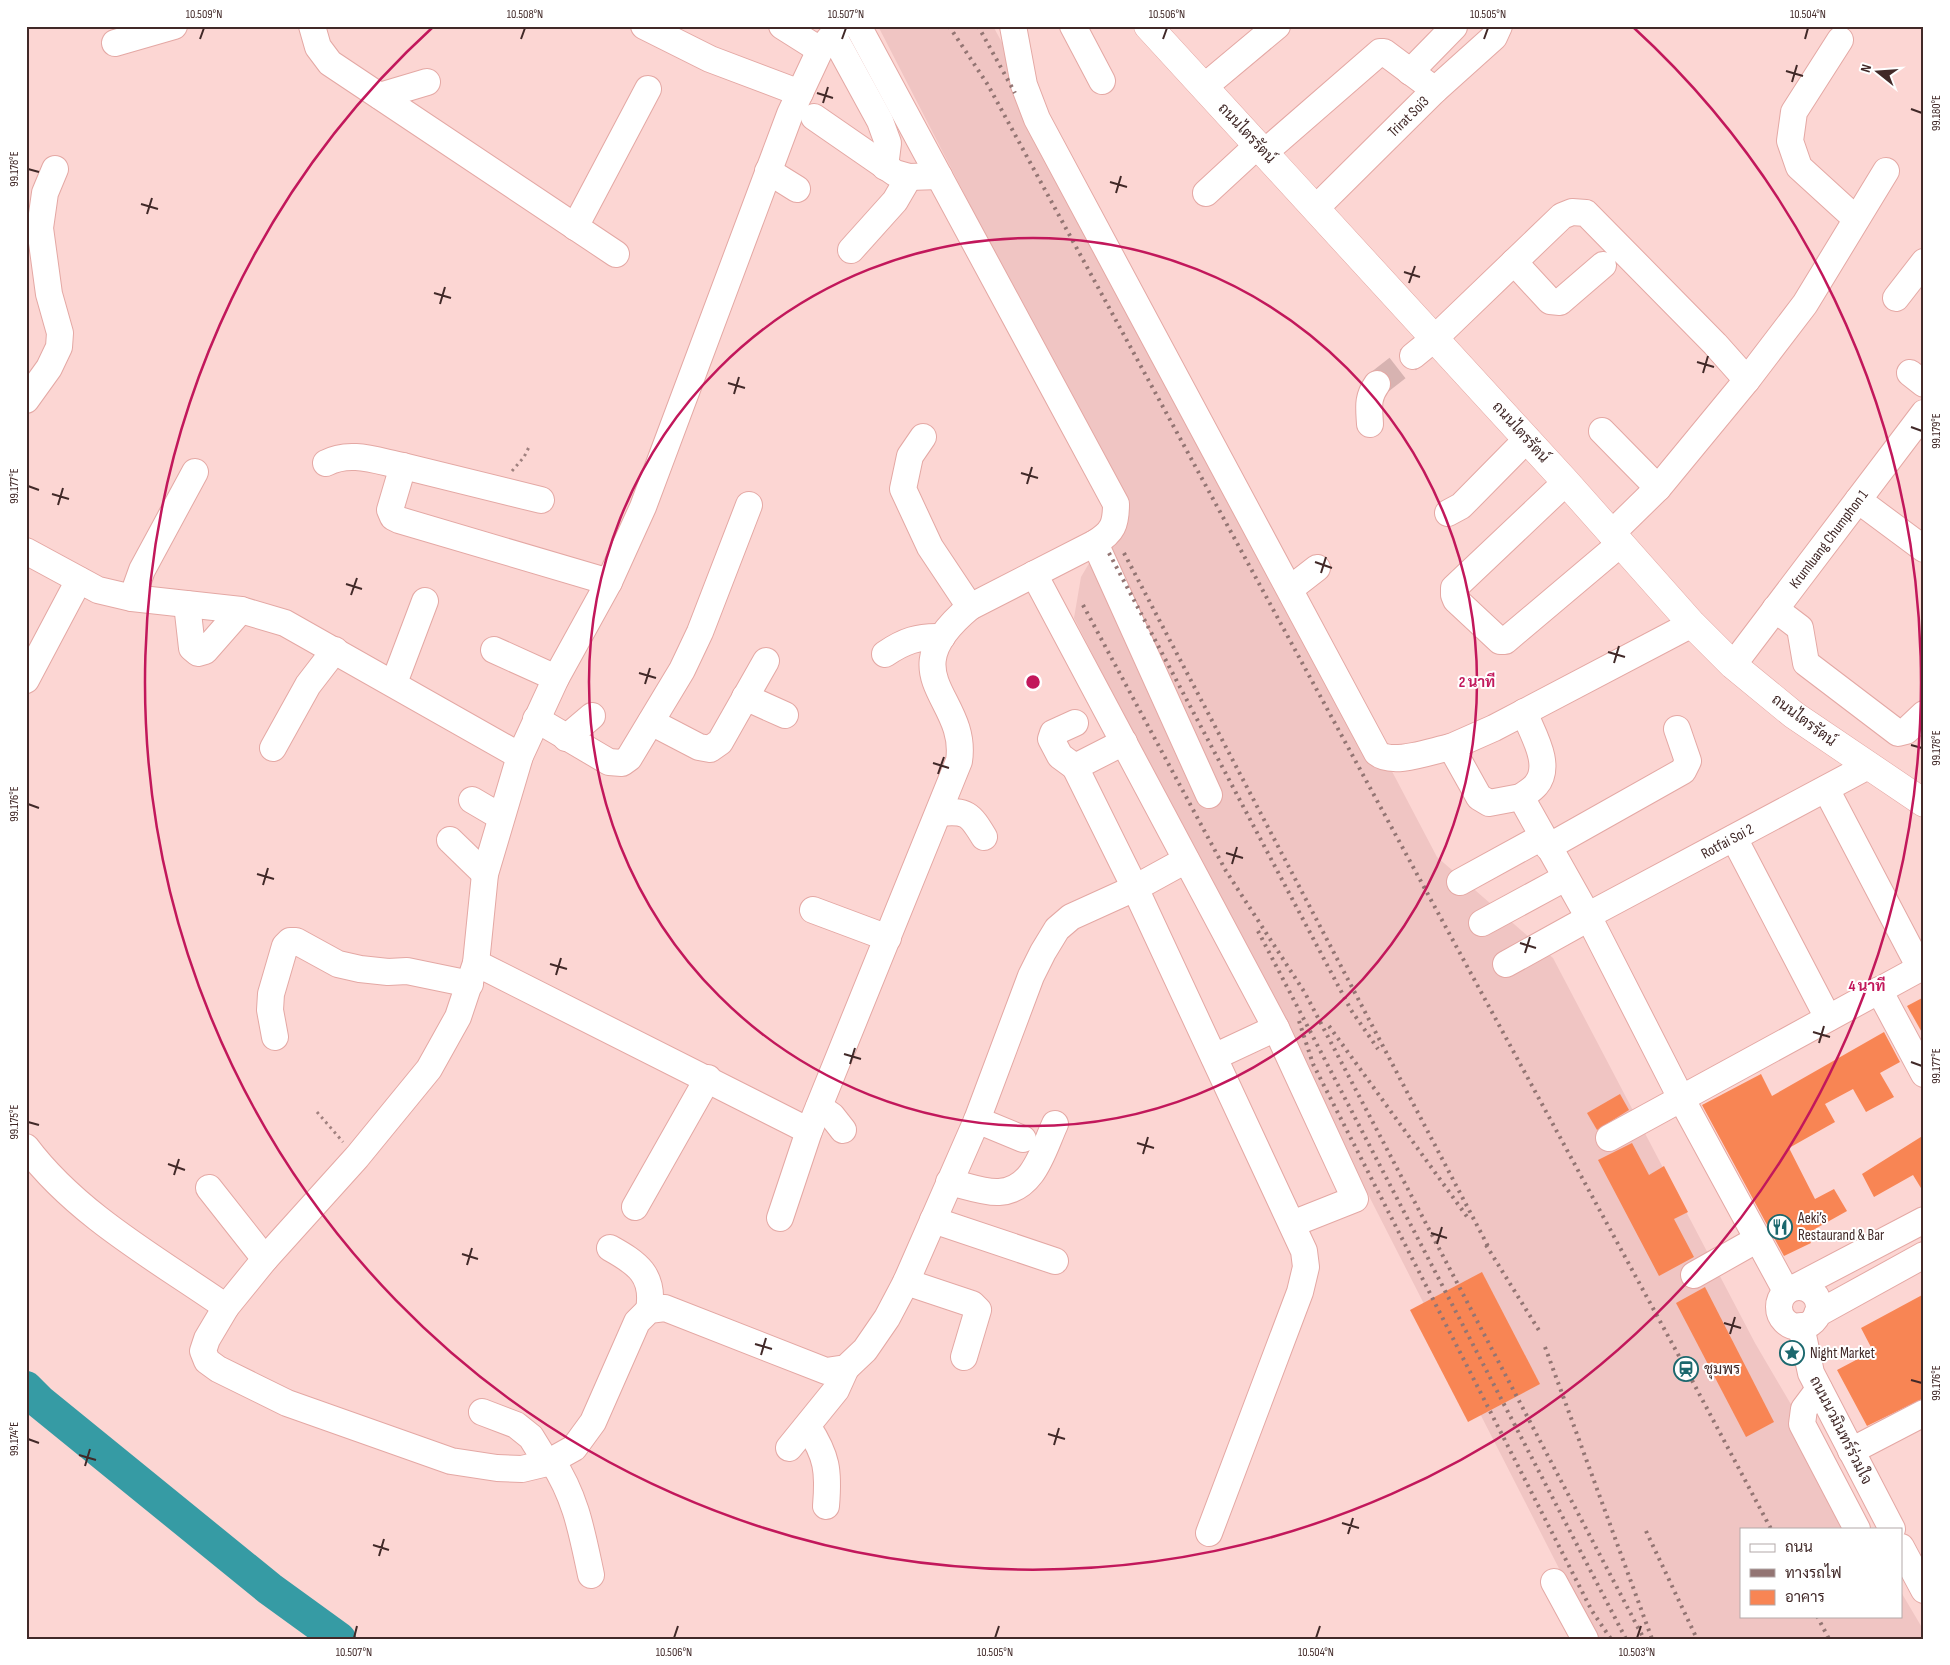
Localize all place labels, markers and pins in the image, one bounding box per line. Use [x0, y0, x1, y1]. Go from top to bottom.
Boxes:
centre of rings [1024, 673, 1042, 691]
place label: Aeki’s Restaurand & Bar [1797, 1209, 1885, 1245]
restaurant icon: Aeki’s Restaurand & Bar [1767, 1214, 1793, 1240]
place icon: Night Market [1779, 1340, 1805, 1366]
place label: Night Market [1810, 1344, 1875, 1363]
station icon: ชุมพร [1673, 1356, 1699, 1382]
place label: ชุมพร [1704, 1360, 1740, 1380]

